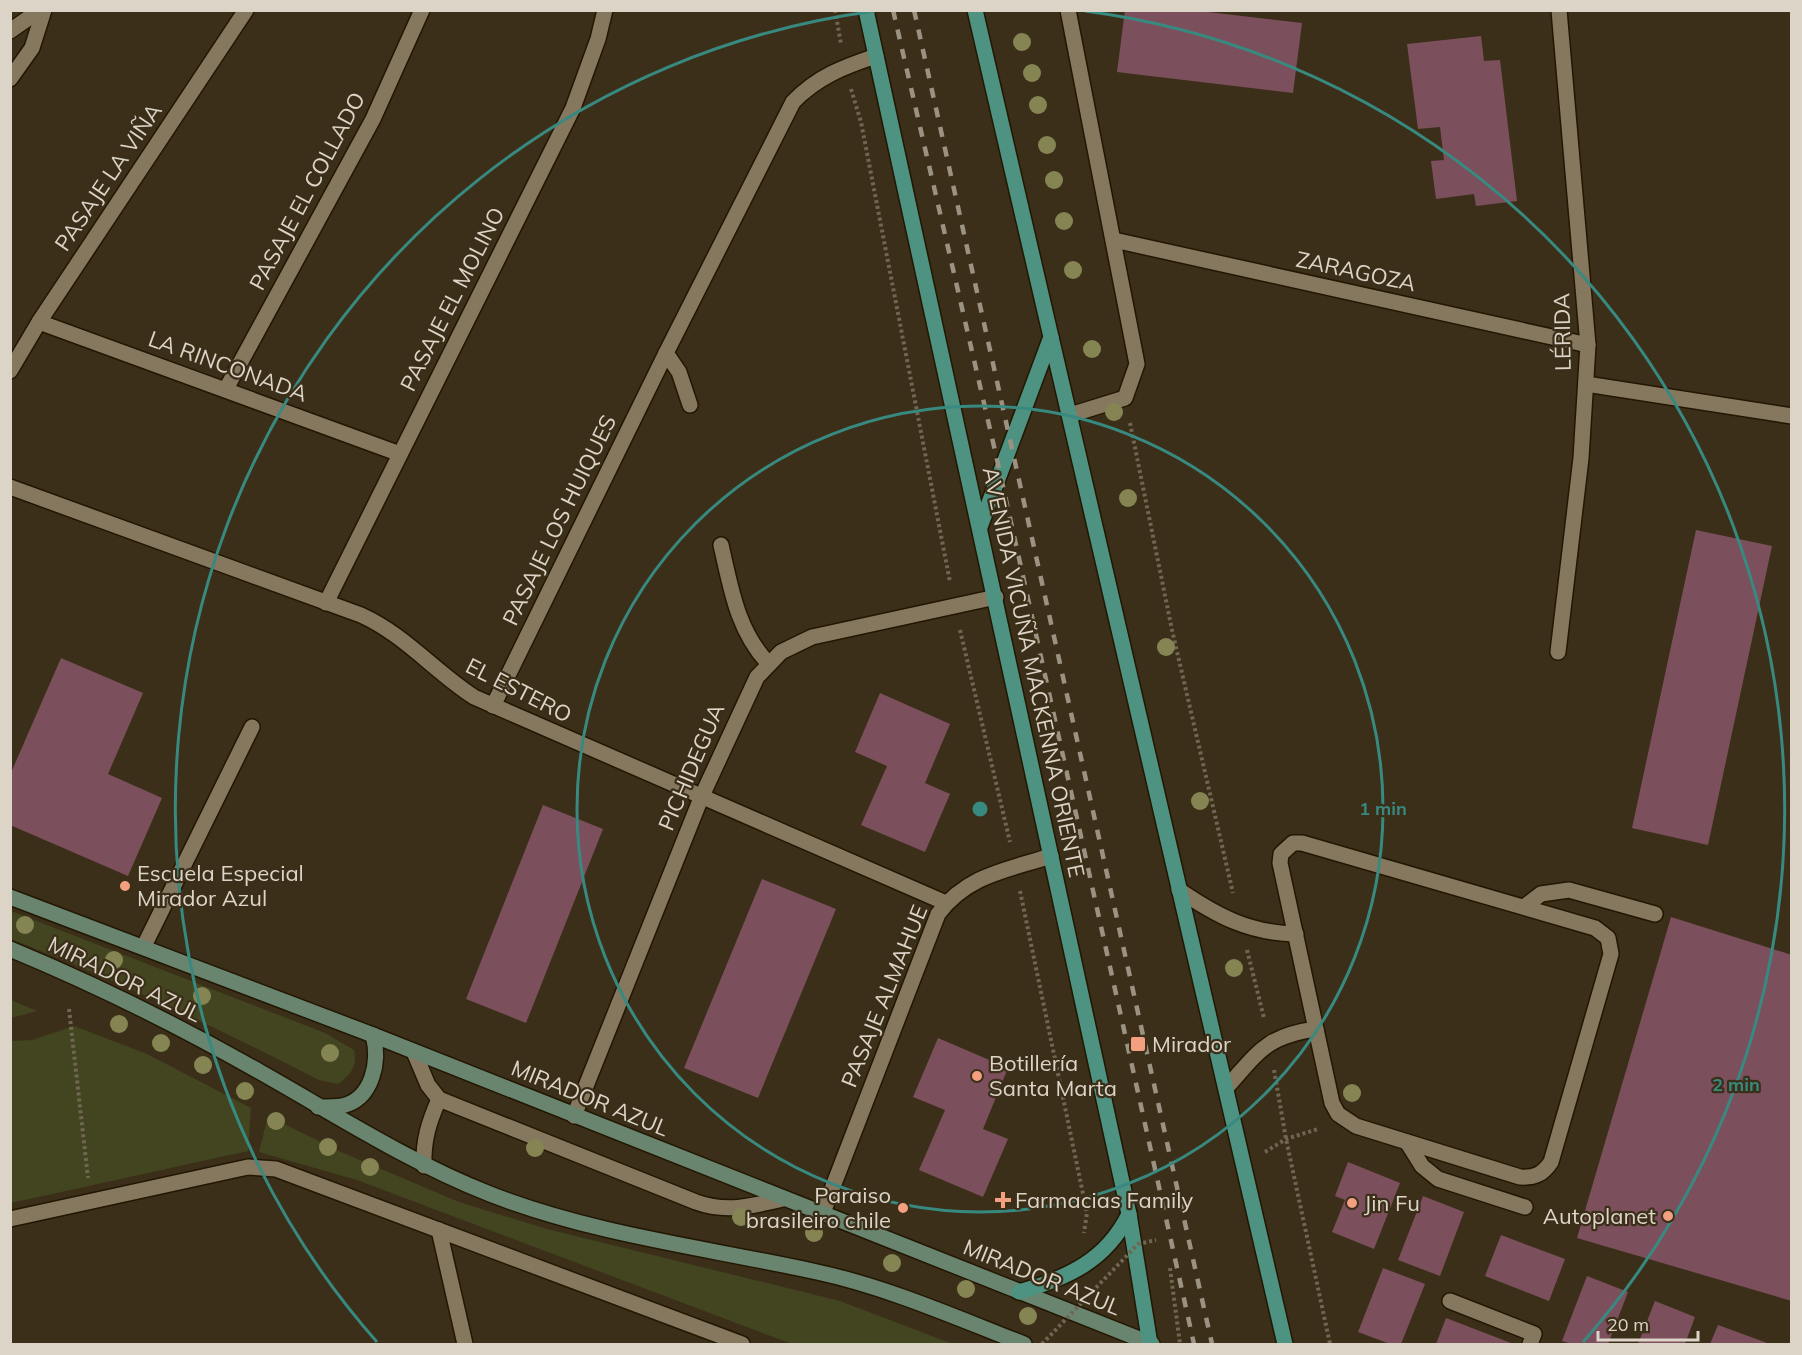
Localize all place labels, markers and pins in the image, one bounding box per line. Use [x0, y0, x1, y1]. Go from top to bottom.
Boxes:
centre of rings [970, 799, 990, 819]
place label: Escuela Especial Mirador Azul [137, 859, 304, 912]
marker: Escuela Especial Mirador Azul [118, 879, 132, 893]
place label: Mirador [1152, 1030, 1231, 1058]
marker: Mirador [1129, 1035, 1147, 1053]
place label: Botillería Santa Marta [989, 1049, 1117, 1102]
marker: Botillería Santa Marta [970, 1069, 984, 1083]
place label: Paraiso brasileiro chile [746, 1181, 891, 1234]
place label: Farmacias Family [1015, 1186, 1194, 1214]
place label: Jin Fu [1364, 1189, 1420, 1217]
marker: Farmacias Family [996, 1193, 1010, 1207]
marker: Jin Fu [1345, 1196, 1359, 1210]
marker: Paraiso brasileiro chile [896, 1201, 910, 1215]
place label: Autoplanet [1543, 1202, 1656, 1230]
marker: Autoplanet [1661, 1209, 1675, 1223]

